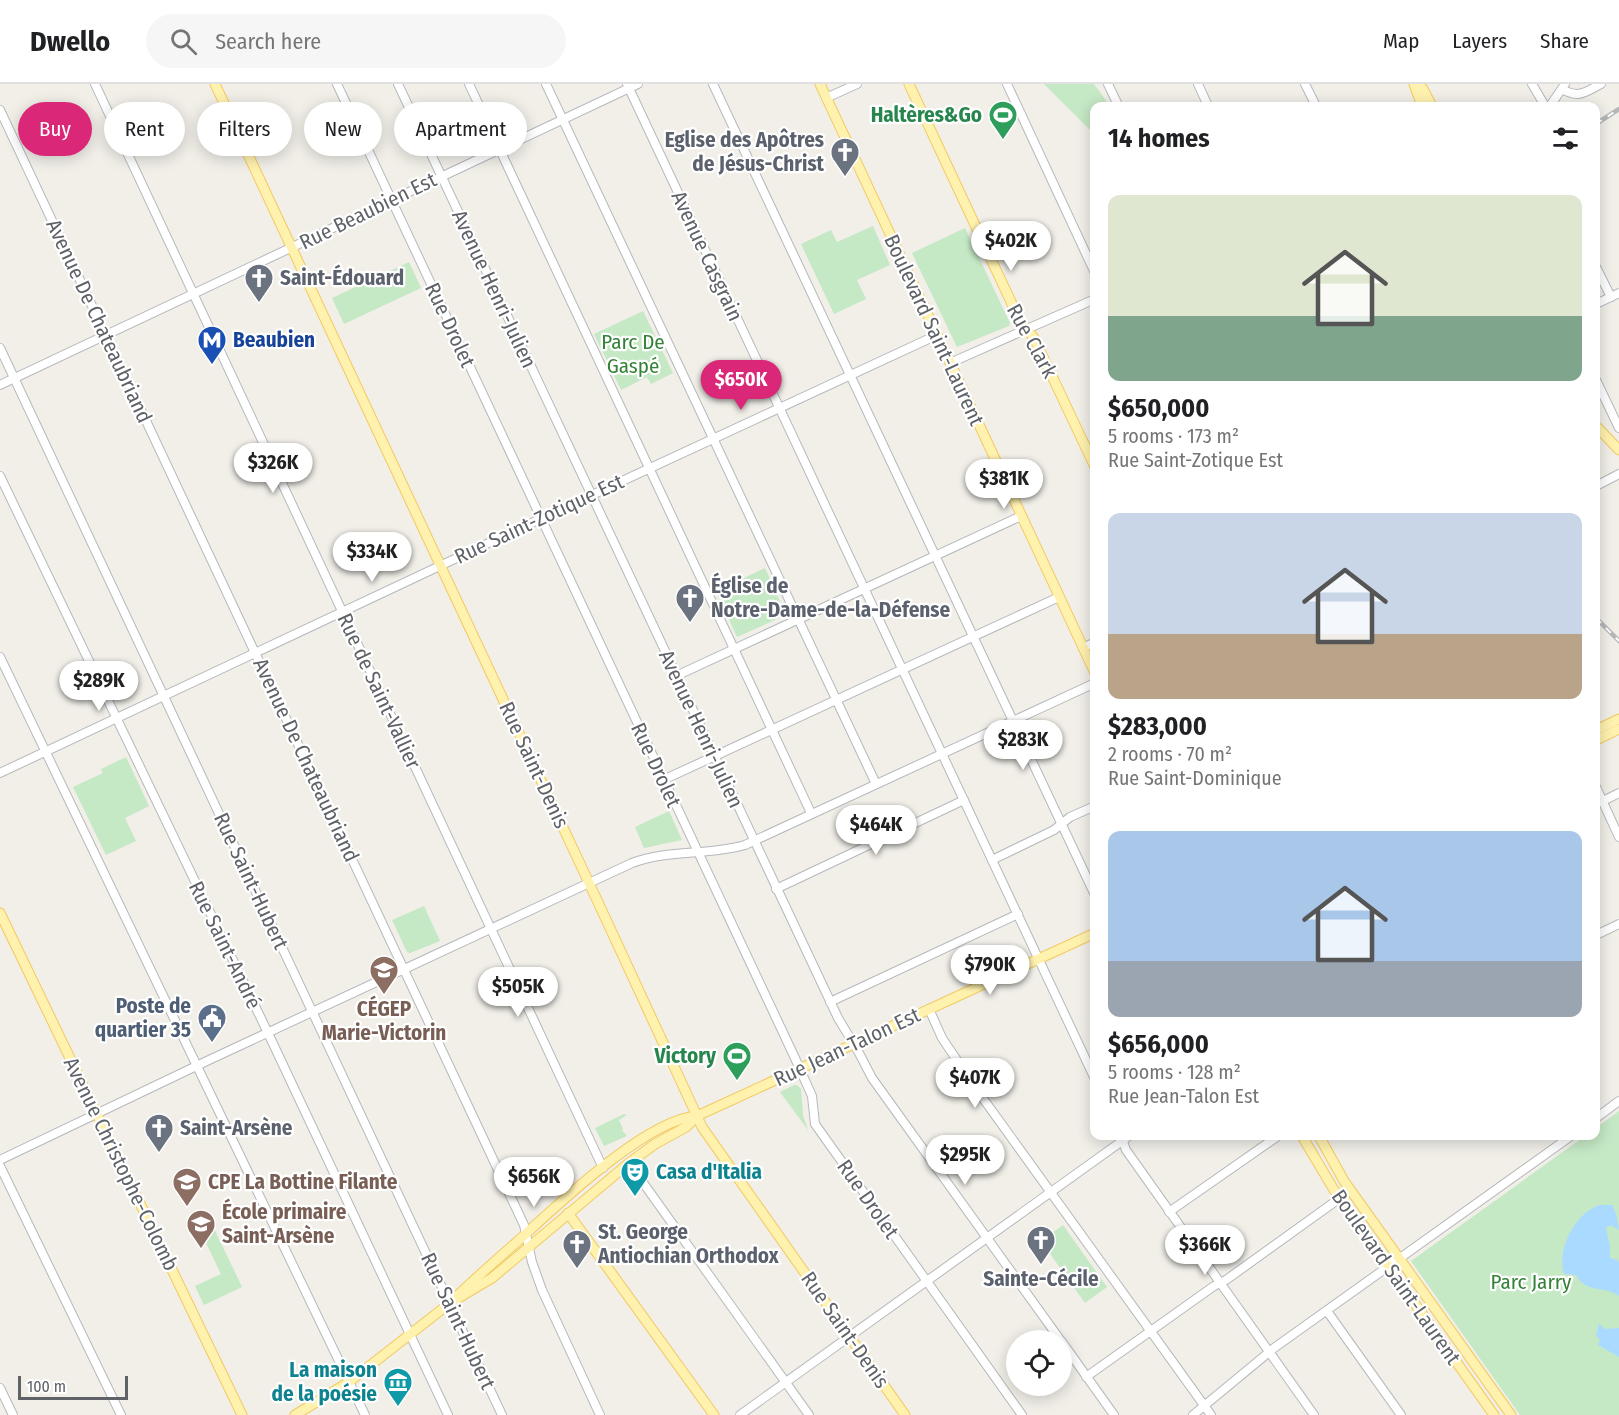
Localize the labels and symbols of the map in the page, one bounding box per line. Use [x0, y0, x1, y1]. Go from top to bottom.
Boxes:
sports icon: Haltères&Go [987, 99, 1019, 141]
place label: Haltères&Go [871, 102, 982, 128]
place label: Eglise des Apôtres de Jésus-Christ [665, 127, 825, 177]
church icon: Eglise des Apôtres de Jésus-Christ [829, 136, 861, 178]
street label: Rue Beaubien Est [295, 167, 441, 255]
street label: Avenue Casgrain [665, 187, 749, 325]
street label: Avenue Henri-Julien [446, 206, 542, 372]
street label: Avenue De Chateaubriand [40, 215, 158, 427]
pin: $402K [969, 221, 1053, 272]
street label: Boulevard Saint-Laurent [878, 230, 990, 430]
church icon: Saint-Édouard [243, 262, 275, 304]
place label: Saint-Édouard [280, 264, 404, 291]
street label: Rue Drolet [419, 279, 481, 372]
street label: Rue Clark [1001, 299, 1063, 383]
metro station icon: Beaubien [196, 324, 228, 366]
place label: Beaubien [233, 327, 315, 353]
park label: Parc De Gaspé [601, 329, 665, 379]
pin: $650K [699, 360, 783, 411]
pin: $326K [231, 443, 315, 494]
pin: $381K [962, 459, 1046, 510]
street label: Rue Saint-Zotique Est [450, 468, 628, 570]
pin: $334K [330, 532, 414, 583]
place label: Église de Notre-Dame-de-la-Défense [711, 572, 951, 623]
church icon: Église de Notre-Dame-de-la-Défense [674, 582, 706, 624]
street label: Rue de Saint-Vallier [332, 609, 427, 774]
street label: Avenue Henri-Julien [653, 646, 749, 812]
street label: Avenue De Chateaubriand [247, 654, 365, 866]
pin: $289K [57, 661, 141, 712]
street label: Rue Saint-Denis [493, 698, 575, 832]
street label: Rue Drolet [625, 719, 687, 812]
pin: $283K [981, 720, 1065, 771]
pin: $464K [834, 805, 918, 856]
street label: Rue Saint-Hubert [208, 808, 294, 954]
street label: Rue Saint-André [183, 877, 267, 1013]
pin: $790K [948, 945, 1032, 996]
school or university icon: CÉGEP Marie-Victorin [368, 954, 400, 996]
pin: $505K [476, 967, 560, 1018]
place label: Poste de quartier 35 [95, 993, 191, 1043]
place label: CÉGEP Marie-Victorin [322, 995, 446, 1046]
public building icon: Poste de quartier 35 [196, 1002, 228, 1044]
street label: Rue Jean-Talon Est [770, 1002, 924, 1092]
sports icon: Victory [721, 1040, 753, 1082]
place label: Victory [653, 1043, 717, 1069]
street label: Avenue Christophe-Colomb [58, 1053, 184, 1275]
pin: $407K [933, 1058, 1017, 1109]
church icon: Saint-Arsène [143, 1112, 175, 1154]
place label: Saint-Arsène [180, 1115, 293, 1141]
pin: $295K [923, 1135, 1007, 1186]
street label: Rue Drolet [831, 1155, 905, 1244]
theatre icon: Casa d'Italia [619, 1156, 651, 1198]
pin: $656K [492, 1157, 576, 1208]
place label: Casa d'Italia [656, 1159, 762, 1185]
school or university icon: CPE La Bottine Filante [171, 1166, 203, 1208]
place label: CPE La Bottine Filante [208, 1169, 398, 1195]
street label: Boulevard Saint-Laurent [1326, 1184, 1466, 1370]
place label: École primaire Saint-Arsène [222, 1198, 347, 1249]
school or university icon: École primaire Saint-Arsène [185, 1208, 217, 1250]
place label: St. George Antiochian Orthodox [597, 1219, 780, 1269]
church icon: Sainte-Cécile [1025, 1224, 1057, 1266]
pin: $366K [1163, 1225, 1247, 1276]
church icon: St. George Antiochian Orthodox [561, 1228, 593, 1270]
street label: Rue Saint-Hubert [415, 1248, 501, 1394]
place label: Sainte-Cécile [983, 1266, 1099, 1292]
street label: Rue Saint-Denis [795, 1267, 895, 1393]
park label: Parc Jarry [1491, 1269, 1572, 1295]
place label: La maison de la poésie [272, 1357, 377, 1407]
museum icon: La maison de la poésie [382, 1366, 414, 1408]
scale bar [18, 1373, 128, 1400]

